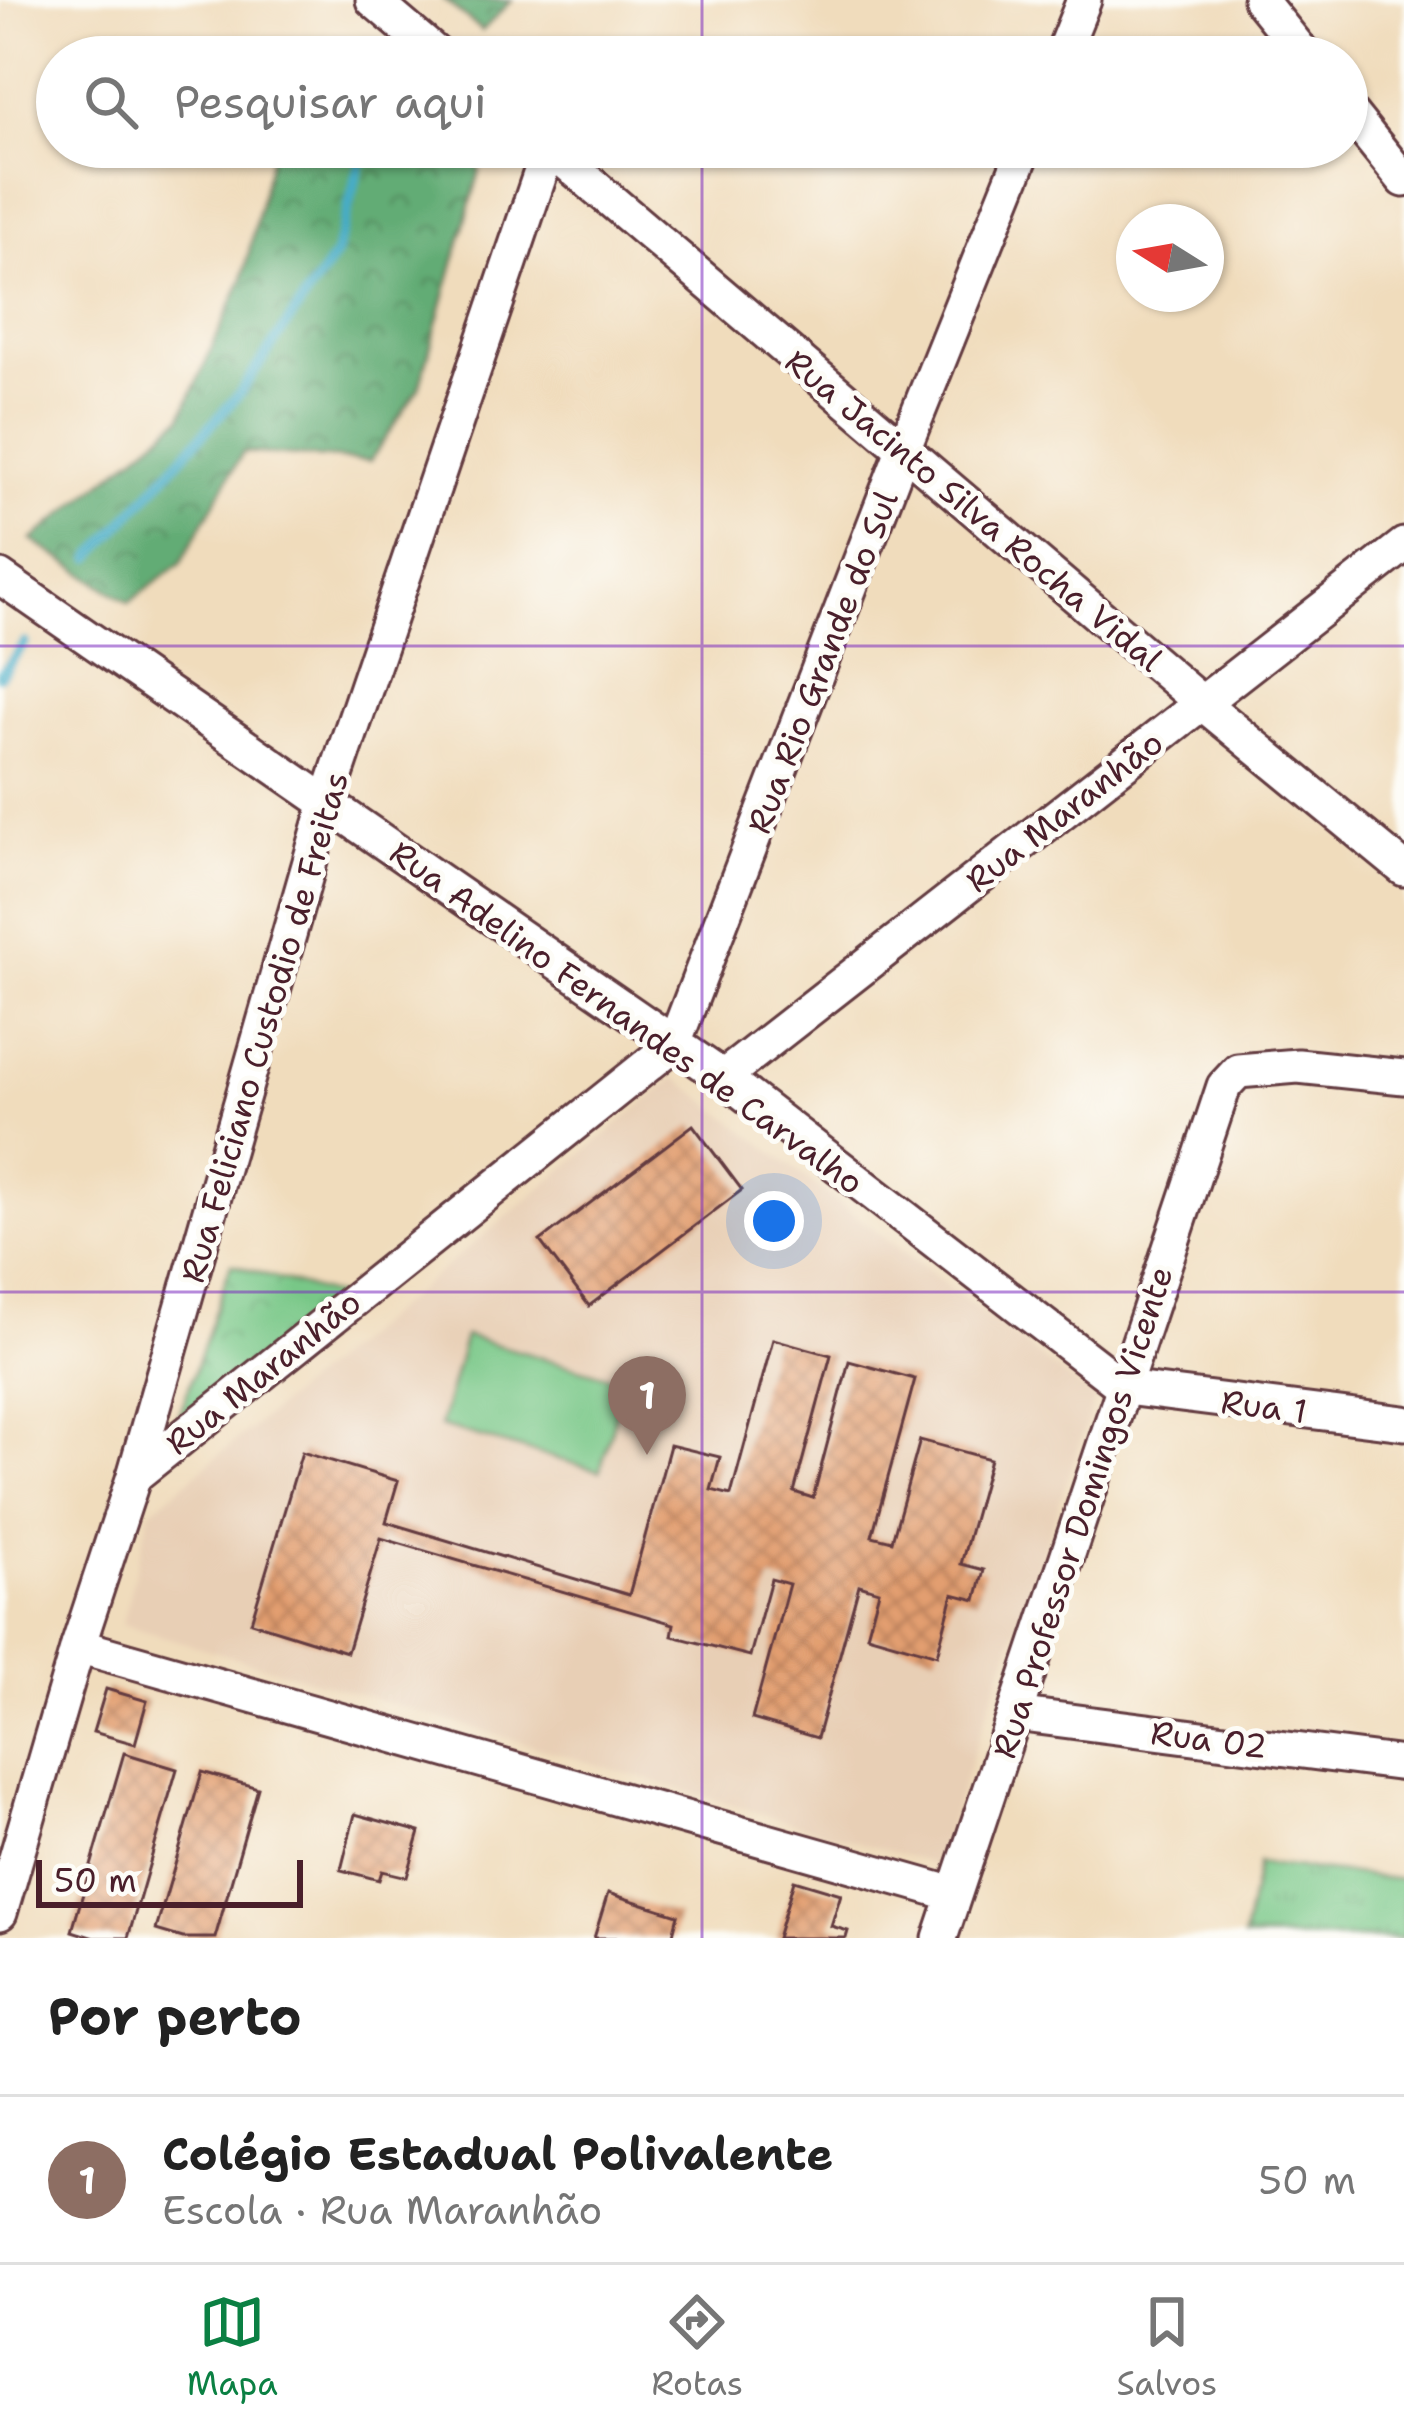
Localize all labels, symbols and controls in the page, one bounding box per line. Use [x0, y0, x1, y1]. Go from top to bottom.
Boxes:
search box [36, 36, 1368, 168]
icon: search [78, 69, 144, 135]
text: Pesquisar aqui [174, 72, 487, 132]
north arrow [1116, 204, 1224, 312]
street label: Rua Jacinto Silva Rocha Vidal [776, 339, 1172, 682]
street label: Rua Rio Grande do Sul [736, 484, 909, 840]
street label: Rua Maranhão [956, 720, 1172, 903]
street label: Rua Feliciano Custodio de Freitas [170, 766, 359, 1288]
street label: Rua Adelino Fernandes de Carvalho [381, 830, 873, 1205]
your location [744, 1191, 804, 1251]
street label: Rua Professor Domingos Vicente [982, 1260, 1183, 1764]
street label: Rua Maranhão [156, 1280, 370, 1465]
pin: 1 [608, 1356, 686, 1455]
street label: Rua 1 [1218, 1379, 1310, 1434]
street label: Rua 02 [1148, 1710, 1270, 1769]
scale bar [36, 1854, 303, 1907]
text: 50 m [54, 1858, 137, 1903]
text: Por perto [48, 1982, 302, 2050]
text: Colégio Estadual Polivalente [162, 2124, 833, 2184]
text: 1 [78, 2154, 96, 2206]
text: 50 m [1258, 2154, 1356, 2206]
text: Escola · Rua Maranhão [162, 2184, 602, 2236]
tab: Mapa [187, 2289, 278, 2406]
tab: Rotas [651, 2289, 743, 2406]
tab: Salvos [1116, 2289, 1217, 2406]

